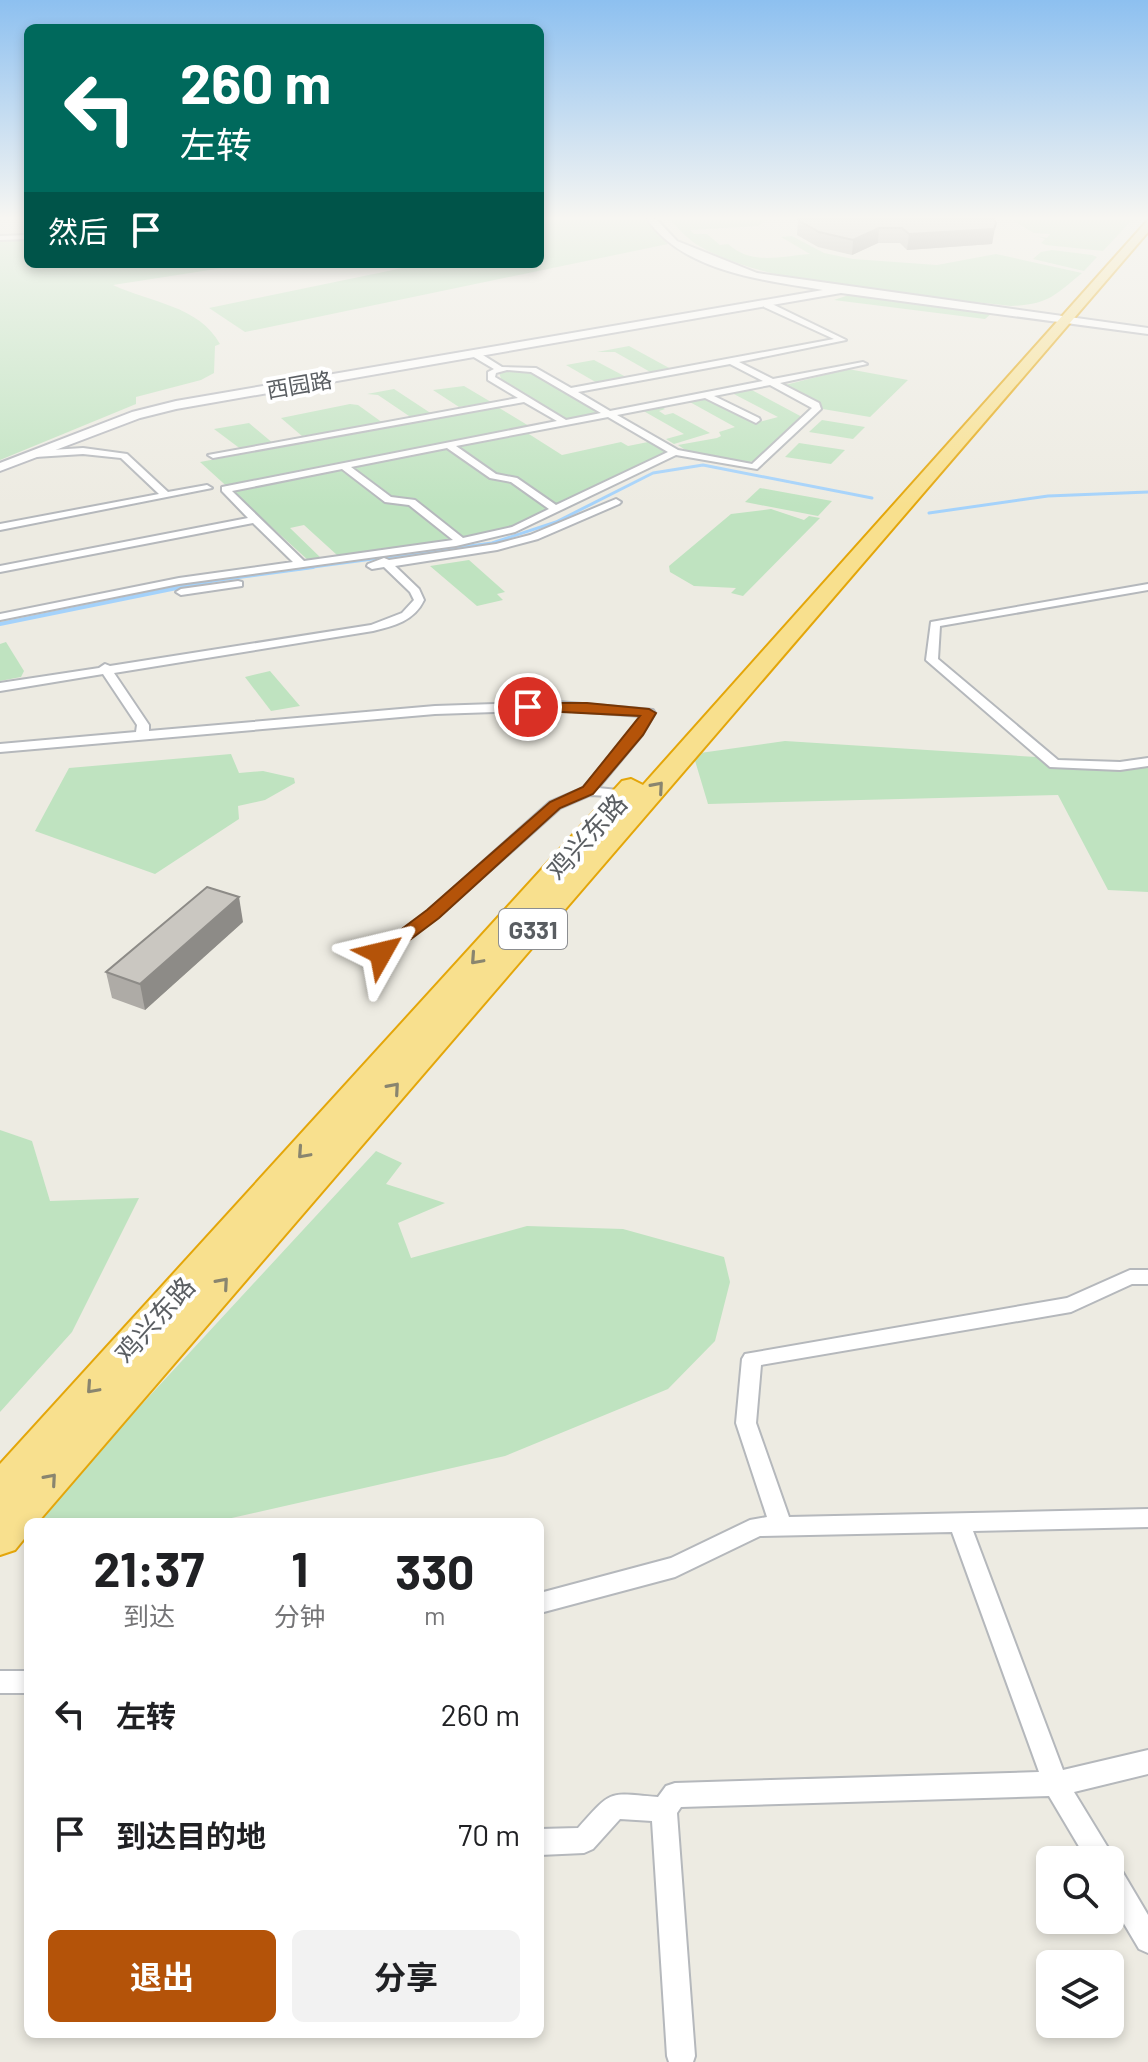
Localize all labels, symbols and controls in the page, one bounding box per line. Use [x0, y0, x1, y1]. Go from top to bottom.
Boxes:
text: 260 m [180, 48, 331, 115]
icon: left [48, 56, 152, 160]
text: 左转 [180, 122, 252, 165]
icon: arrive [124, 208, 168, 252]
text: 然后 [48, 213, 108, 249]
street label: 西园路 [264, 365, 334, 403]
pin [494, 673, 562, 741]
icon: arrive [506, 685, 550, 729]
one-way arrow [648, 781, 662, 796]
street label: 鸡兴东路 [540, 787, 632, 885]
road number: G331 [499, 909, 567, 949]
position arrow [339, 911, 423, 995]
one-way arrow [471, 950, 485, 964]
one-way arrow [384, 1082, 399, 1097]
one-way arrow [298, 1143, 312, 1158]
street label: 鸡兴东路 [108, 1270, 200, 1368]
one-way arrow [213, 1278, 228, 1293]
one-way arrow [87, 1379, 102, 1394]
one-way arrow [42, 1473, 56, 1488]
text: 21:37 [93, 1539, 204, 1597]
text: 1 [291, 1539, 308, 1597]
text: 330 [395, 1542, 474, 1600]
text: m [424, 1599, 446, 1630]
text: 到达 [123, 1600, 175, 1631]
text: 分钟 [274, 1600, 326, 1631]
icon: left [48, 1692, 92, 1736]
text: 260 m [441, 1696, 520, 1732]
text: 左转 [116, 1697, 176, 1733]
icon: arrive [48, 1812, 92, 1856]
text: 70 m [458, 1816, 520, 1852]
text: 到达目的地 [116, 1817, 266, 1853]
map controls [1036, 1846, 1124, 2038]
button: search [1036, 1846, 1124, 1934]
button: 退出 [48, 1930, 276, 2022]
button: 分享 [292, 1930, 520, 2022]
button: layers [1036, 1950, 1124, 2038]

